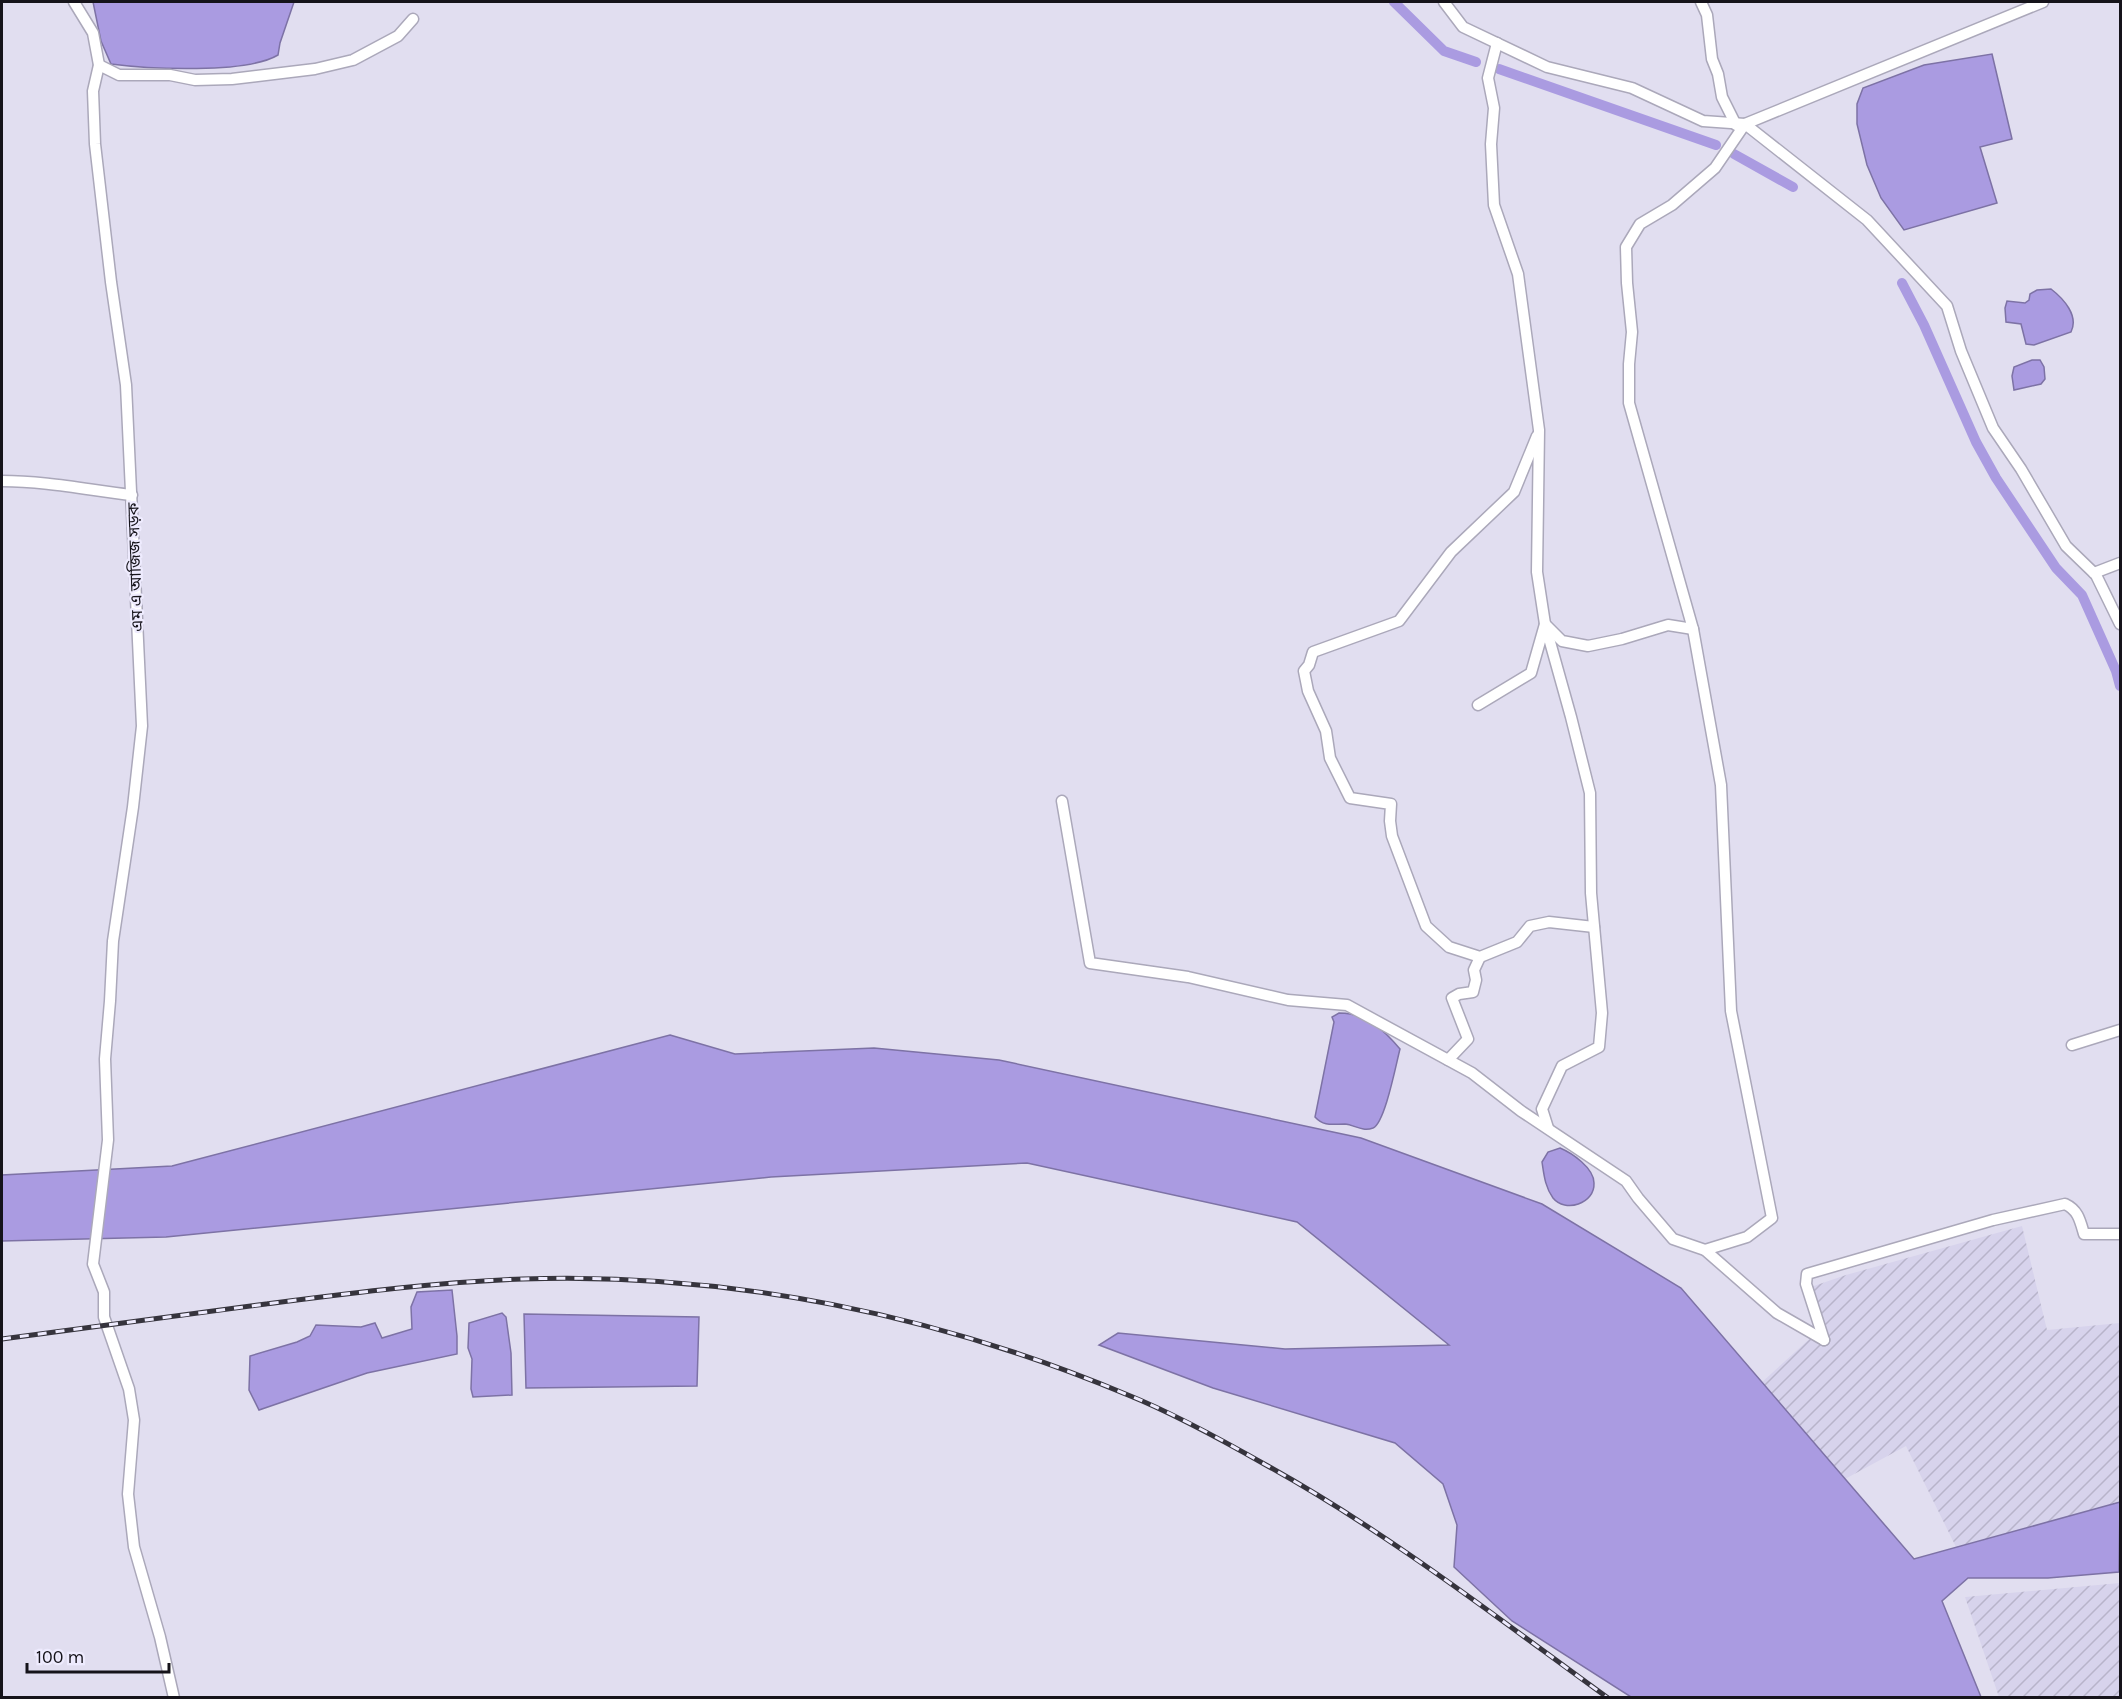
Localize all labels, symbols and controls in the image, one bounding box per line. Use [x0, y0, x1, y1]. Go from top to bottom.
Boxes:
street label: এম এ আজিজ সড়ক [123, 501, 147, 632]
scale bar [27, 1636, 170, 1674]
text: 100 m [36, 1646, 84, 1668]

